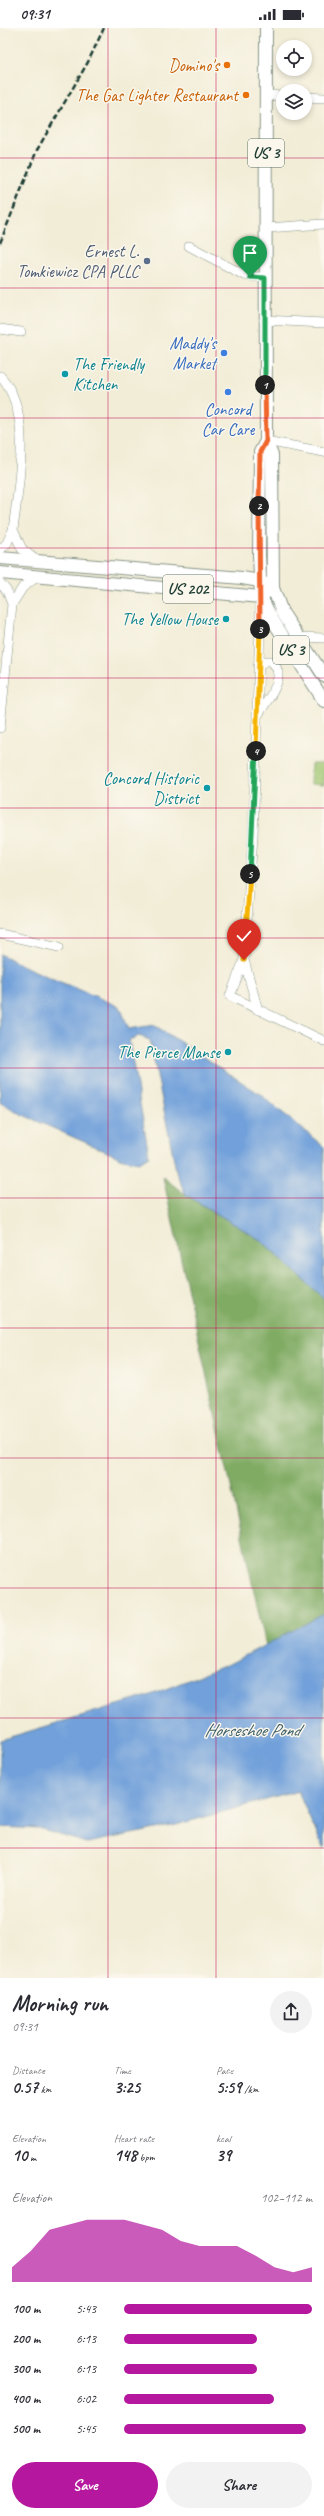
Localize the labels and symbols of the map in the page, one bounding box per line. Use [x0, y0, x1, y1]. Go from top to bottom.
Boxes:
place label: Domino's [169, 55, 221, 76]
marker: Domino's [222, 60, 232, 70]
place label: The Gas Lighter Restaurant [76, 85, 240, 106]
marker: The Gas Lighter Restaurant [241, 90, 251, 100]
road number: US 3 [248, 139, 284, 167]
pin [233, 236, 267, 277]
place label: Ernest L. Tomkiewicz CPA PLLC [17, 241, 141, 282]
marker: Ernest L. Tomkiewicz CPA PLLC [142, 256, 152, 266]
place label: Maddy's Market [169, 333, 218, 374]
marker: Maddy's Market [219, 348, 229, 358]
place label: The Friendly Kitchen [73, 354, 145, 395]
marker: The Friendly Kitchen [60, 369, 70, 379]
pin: 1 [255, 375, 275, 395]
marker: Concord Car Care [223, 387, 233, 397]
place label: Concord Car Care [202, 399, 256, 440]
pin: 2 [249, 496, 269, 516]
road number: US 202 [163, 575, 213, 603]
place label: The Yellow House [121, 609, 219, 630]
marker: The Yellow House [221, 614, 231, 624]
pin: 3 [250, 619, 270, 639]
road number: US 3 [273, 636, 309, 664]
pin: 4 [246, 741, 266, 761]
place label: Concord Historic District [103, 768, 201, 809]
marker: Concord Historic District [202, 783, 212, 793]
pin: 5 [240, 864, 260, 884]
pin [227, 919, 261, 960]
place label: The Pierce Manse [117, 1042, 221, 1063]
marker: The Pierce Manse [223, 1047, 233, 1057]
water label: Horseshoe Pond [204, 1719, 306, 1741]

